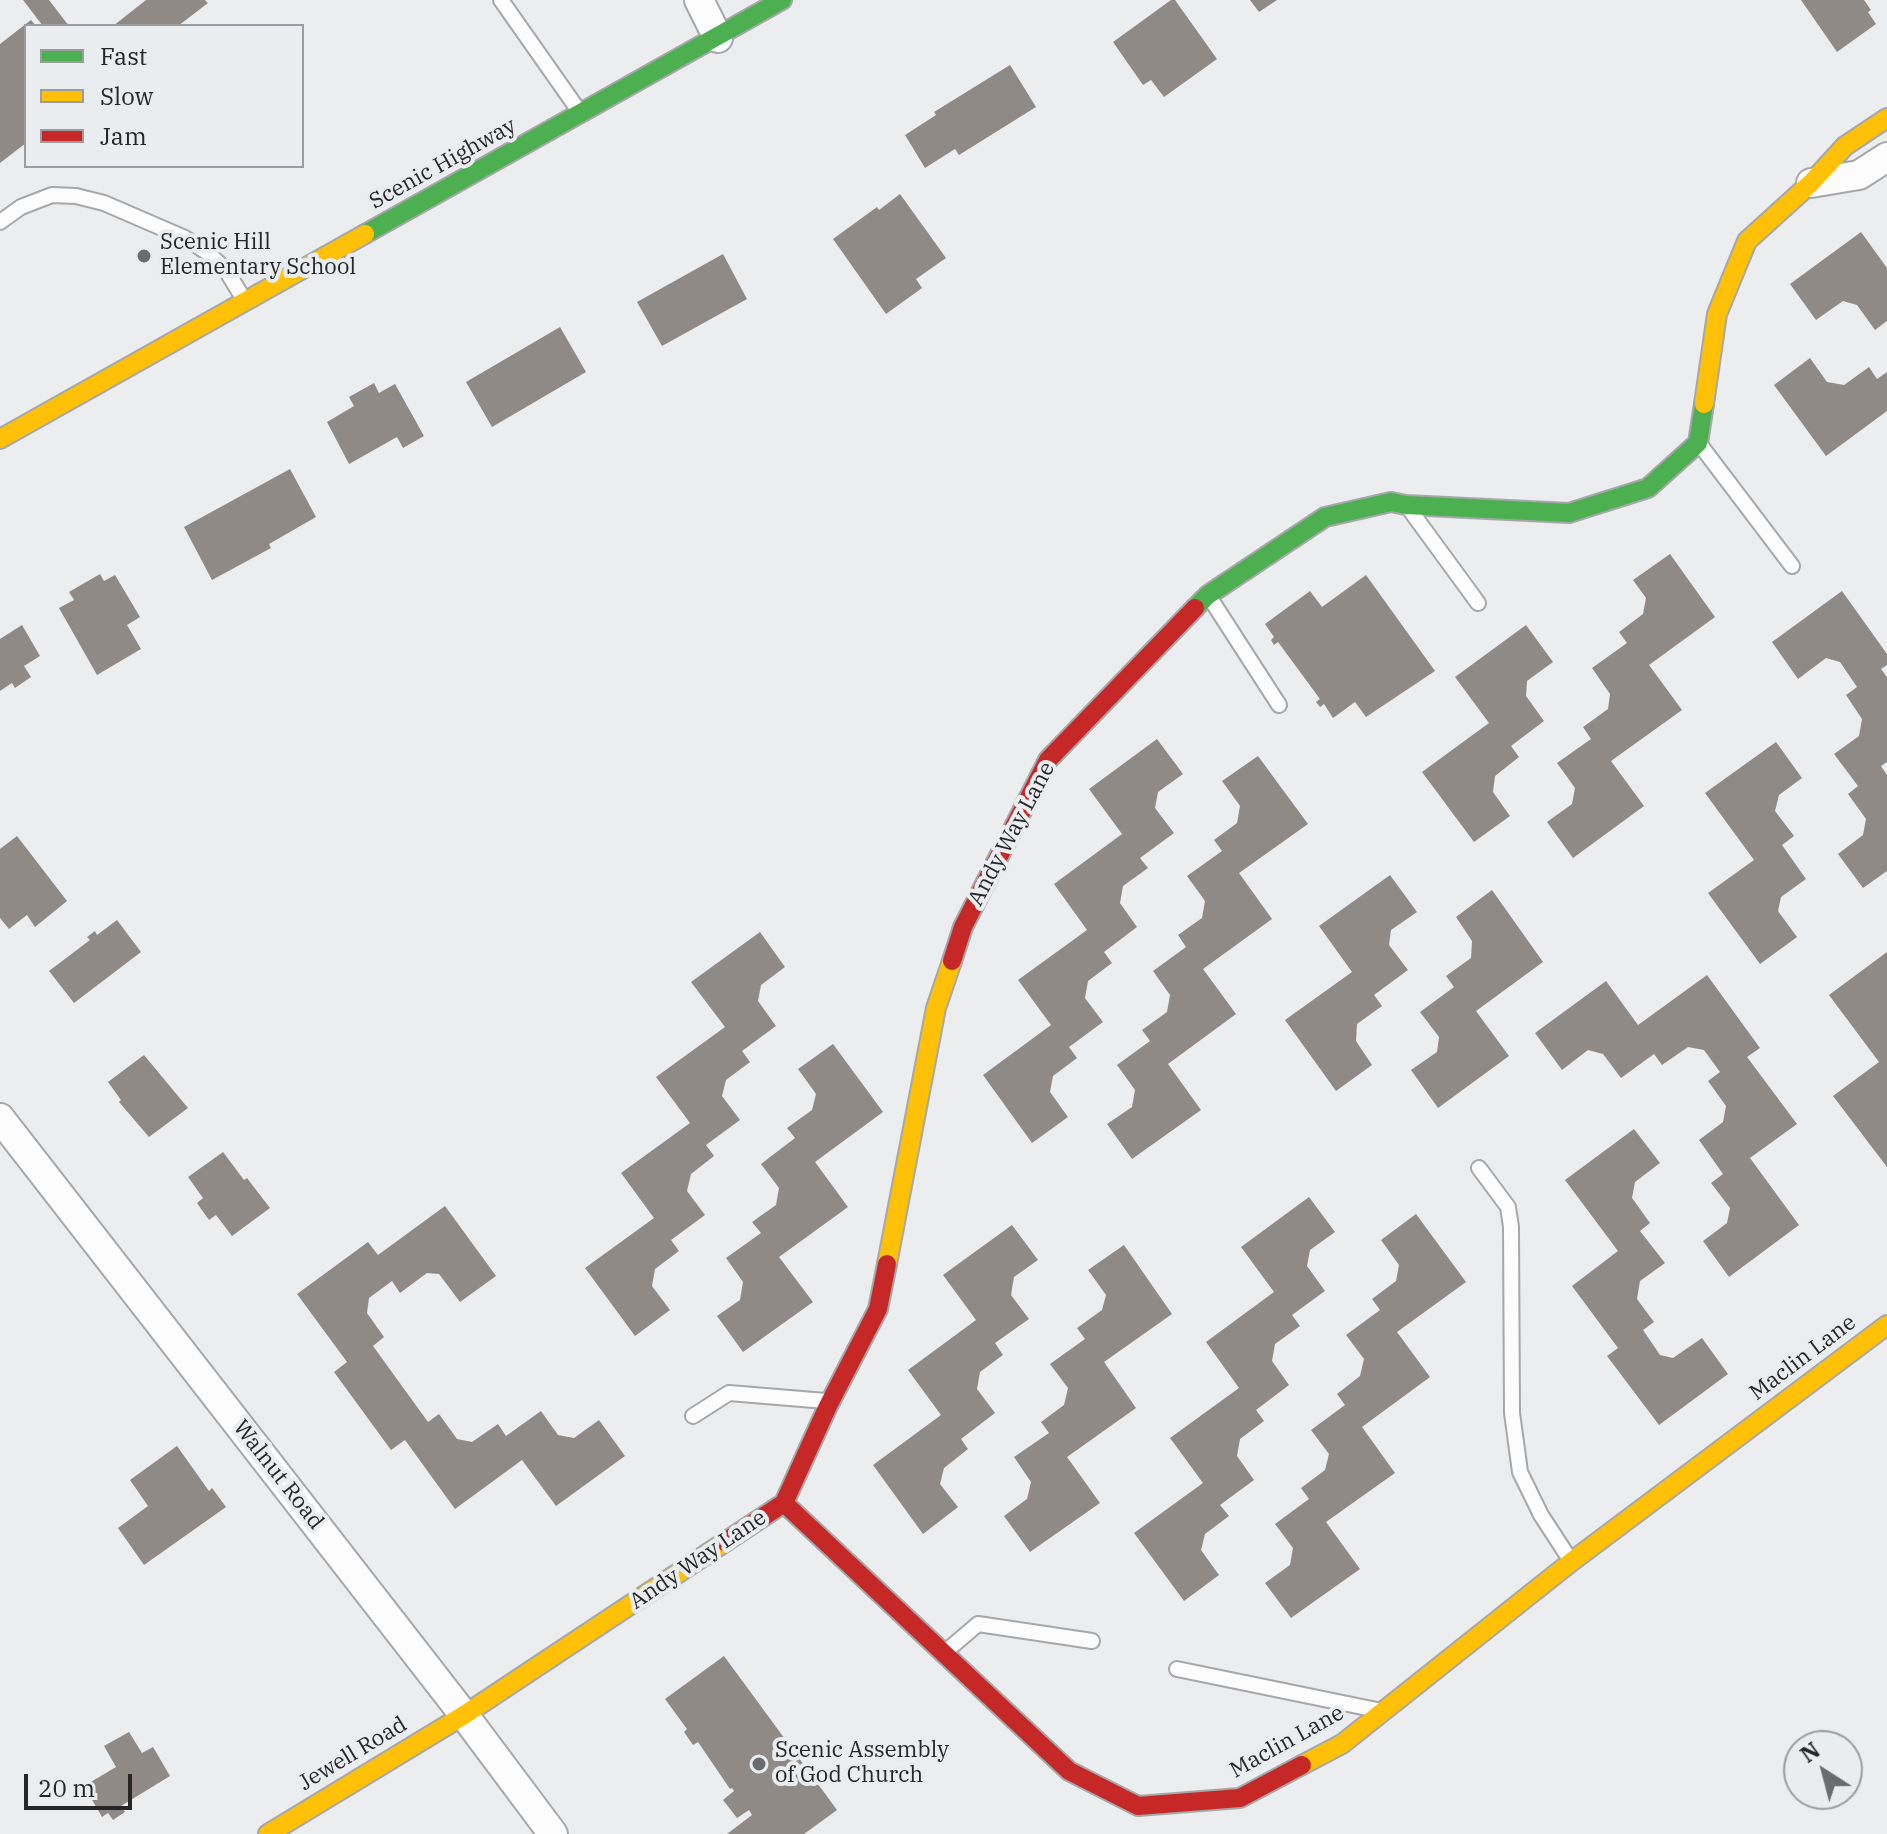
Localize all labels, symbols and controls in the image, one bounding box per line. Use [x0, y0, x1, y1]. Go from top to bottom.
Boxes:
legend [24, 24, 304, 168]
text: Fast [100, 40, 147, 72]
text: Slow [100, 80, 153, 112]
street label: Scenic Highway [365, 113, 521, 215]
text: Jam [100, 120, 147, 152]
place label: Scenic Hill Elementary School [160, 230, 356, 282]
marker: Scenic Hill Elementary School [135, 247, 153, 265]
street label: Andy Way Lane [963, 758, 1061, 910]
street label: Maclin Lane [1745, 1309, 1861, 1407]
street label: Walnut Road [227, 1415, 329, 1535]
street label: Andy Way Lane [625, 1505, 771, 1615]
street label: Maclin Lane [1225, 1700, 1349, 1784]
street label: Jewell Road [294, 1711, 412, 1797]
north arrow [1783, 1730, 1863, 1810]
text: N [1794, 1735, 1825, 1769]
place label: Scenic Assembly of God Church [775, 1738, 949, 1790]
marker: Scenic Assembly of God Church [750, 1755, 768, 1773]
scale bar [28, 1758, 136, 1808]
text: 20 m [38, 1772, 95, 1804]

